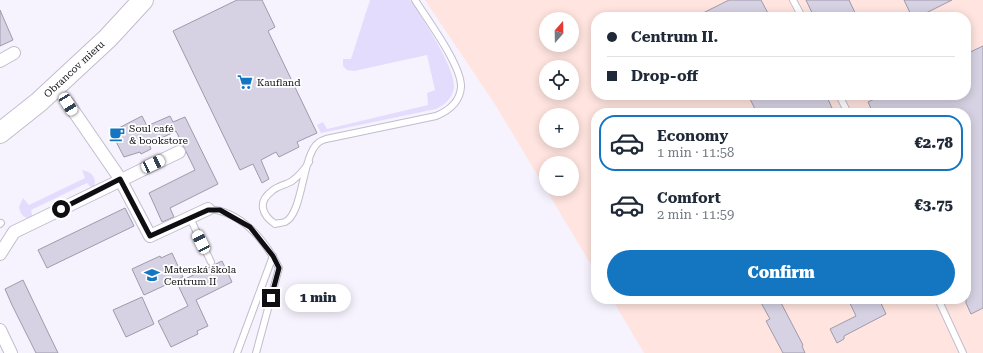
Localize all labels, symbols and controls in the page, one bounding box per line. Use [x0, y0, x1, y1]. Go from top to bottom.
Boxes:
north arrow [539, 12, 579, 52]
map controls [539, 12, 579, 196]
text: Centrum II. [631, 28, 718, 46]
street label: Obrancov mieru [42, 38, 107, 100]
button: locate [539, 60, 579, 100]
text: Drop-off [631, 67, 698, 85]
supermarket icon: Kaufland [236, 73, 254, 91]
place label: Kaufland [257, 77, 301, 88]
car [57, 91, 79, 117]
button: + [539, 108, 579, 148]
place label: Soul café & bookstore [129, 123, 188, 146]
cafe icon: Soul café & bookstore [108, 125, 126, 143]
icon: car [609, 125, 645, 161]
text: Economy [657, 127, 728, 145]
text: €2.78 [914, 134, 953, 152]
text: 1 min · 11:58 [657, 145, 734, 160]
car [140, 153, 166, 175]
button: − [539, 156, 579, 196]
icon: car [609, 187, 645, 223]
text: Comfort [657, 189, 721, 207]
text: €3.75 [914, 196, 953, 214]
route start [52, 200, 70, 218]
text: 2 min · 11:59 [657, 207, 734, 222]
car [190, 229, 212, 255]
button: Confirm [607, 250, 955, 296]
place label: Materská škola Centrum II [164, 264, 237, 287]
school or university icon: Materská škola Centrum II [143, 266, 161, 284]
callout: 1 min [285, 284, 351, 312]
route end [262, 289, 280, 307]
text: 1 min [300, 290, 336, 305]

